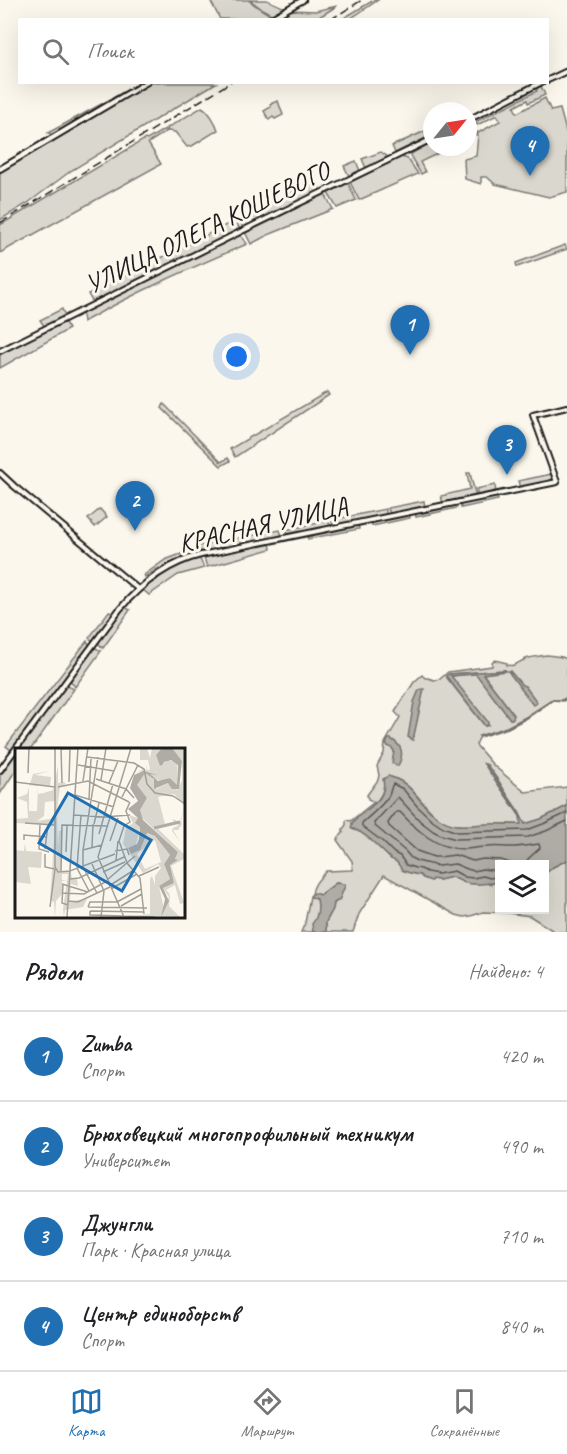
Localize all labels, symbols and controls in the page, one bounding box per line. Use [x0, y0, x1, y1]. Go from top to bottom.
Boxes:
search box [18, 18, 549, 84]
icon: search [39, 35, 72, 68]
text: Поиск [87, 37, 133, 65]
north arrow [423, 102, 477, 156]
pin: 4 [510, 126, 550, 176]
street label: УЛИЦА ОЛЕГА КОШЕВОГО [80, 153, 337, 301]
pin: 1 [390, 306, 430, 355]
your location [222, 342, 251, 371]
pin: 3 [488, 426, 526, 475]
pin: 2 [116, 482, 154, 531]
street label: КРАСНАЯ УЛИЦА [175, 489, 352, 560]
inset map [15, 748, 184, 917]
map controls [495, 860, 549, 914]
button: layers [495, 860, 549, 914]
text: Рядом [24, 955, 82, 988]
text: Найдено: 4 [468, 959, 543, 984]
text: Zumba [81, 1030, 131, 1058]
text: 1 [39, 1044, 48, 1069]
text: 420 m [500, 1044, 543, 1069]
text: Спорт [81, 1058, 124, 1083]
text: Брюховецкий многопрофильный техникум [81, 1120, 413, 1148]
text: 2 [39, 1134, 48, 1159]
text: 490 m [500, 1134, 543, 1159]
text: Университет [81, 1148, 170, 1173]
text: Джунгли [81, 1210, 152, 1238]
text: 3 [39, 1224, 48, 1249]
text: 710 m [500, 1224, 543, 1249]
text: Парк · Красная улица [81, 1238, 230, 1263]
text: Центр единоборств [81, 1300, 239, 1328]
text: 4 [39, 1314, 48, 1339]
text: 840 m [500, 1314, 543, 1339]
text: Спорт [81, 1328, 124, 1353]
tab: Карта [68, 1385, 105, 1441]
tab: Маршрут [241, 1385, 293, 1441]
tab: Сохранённые [429, 1385, 499, 1441]

